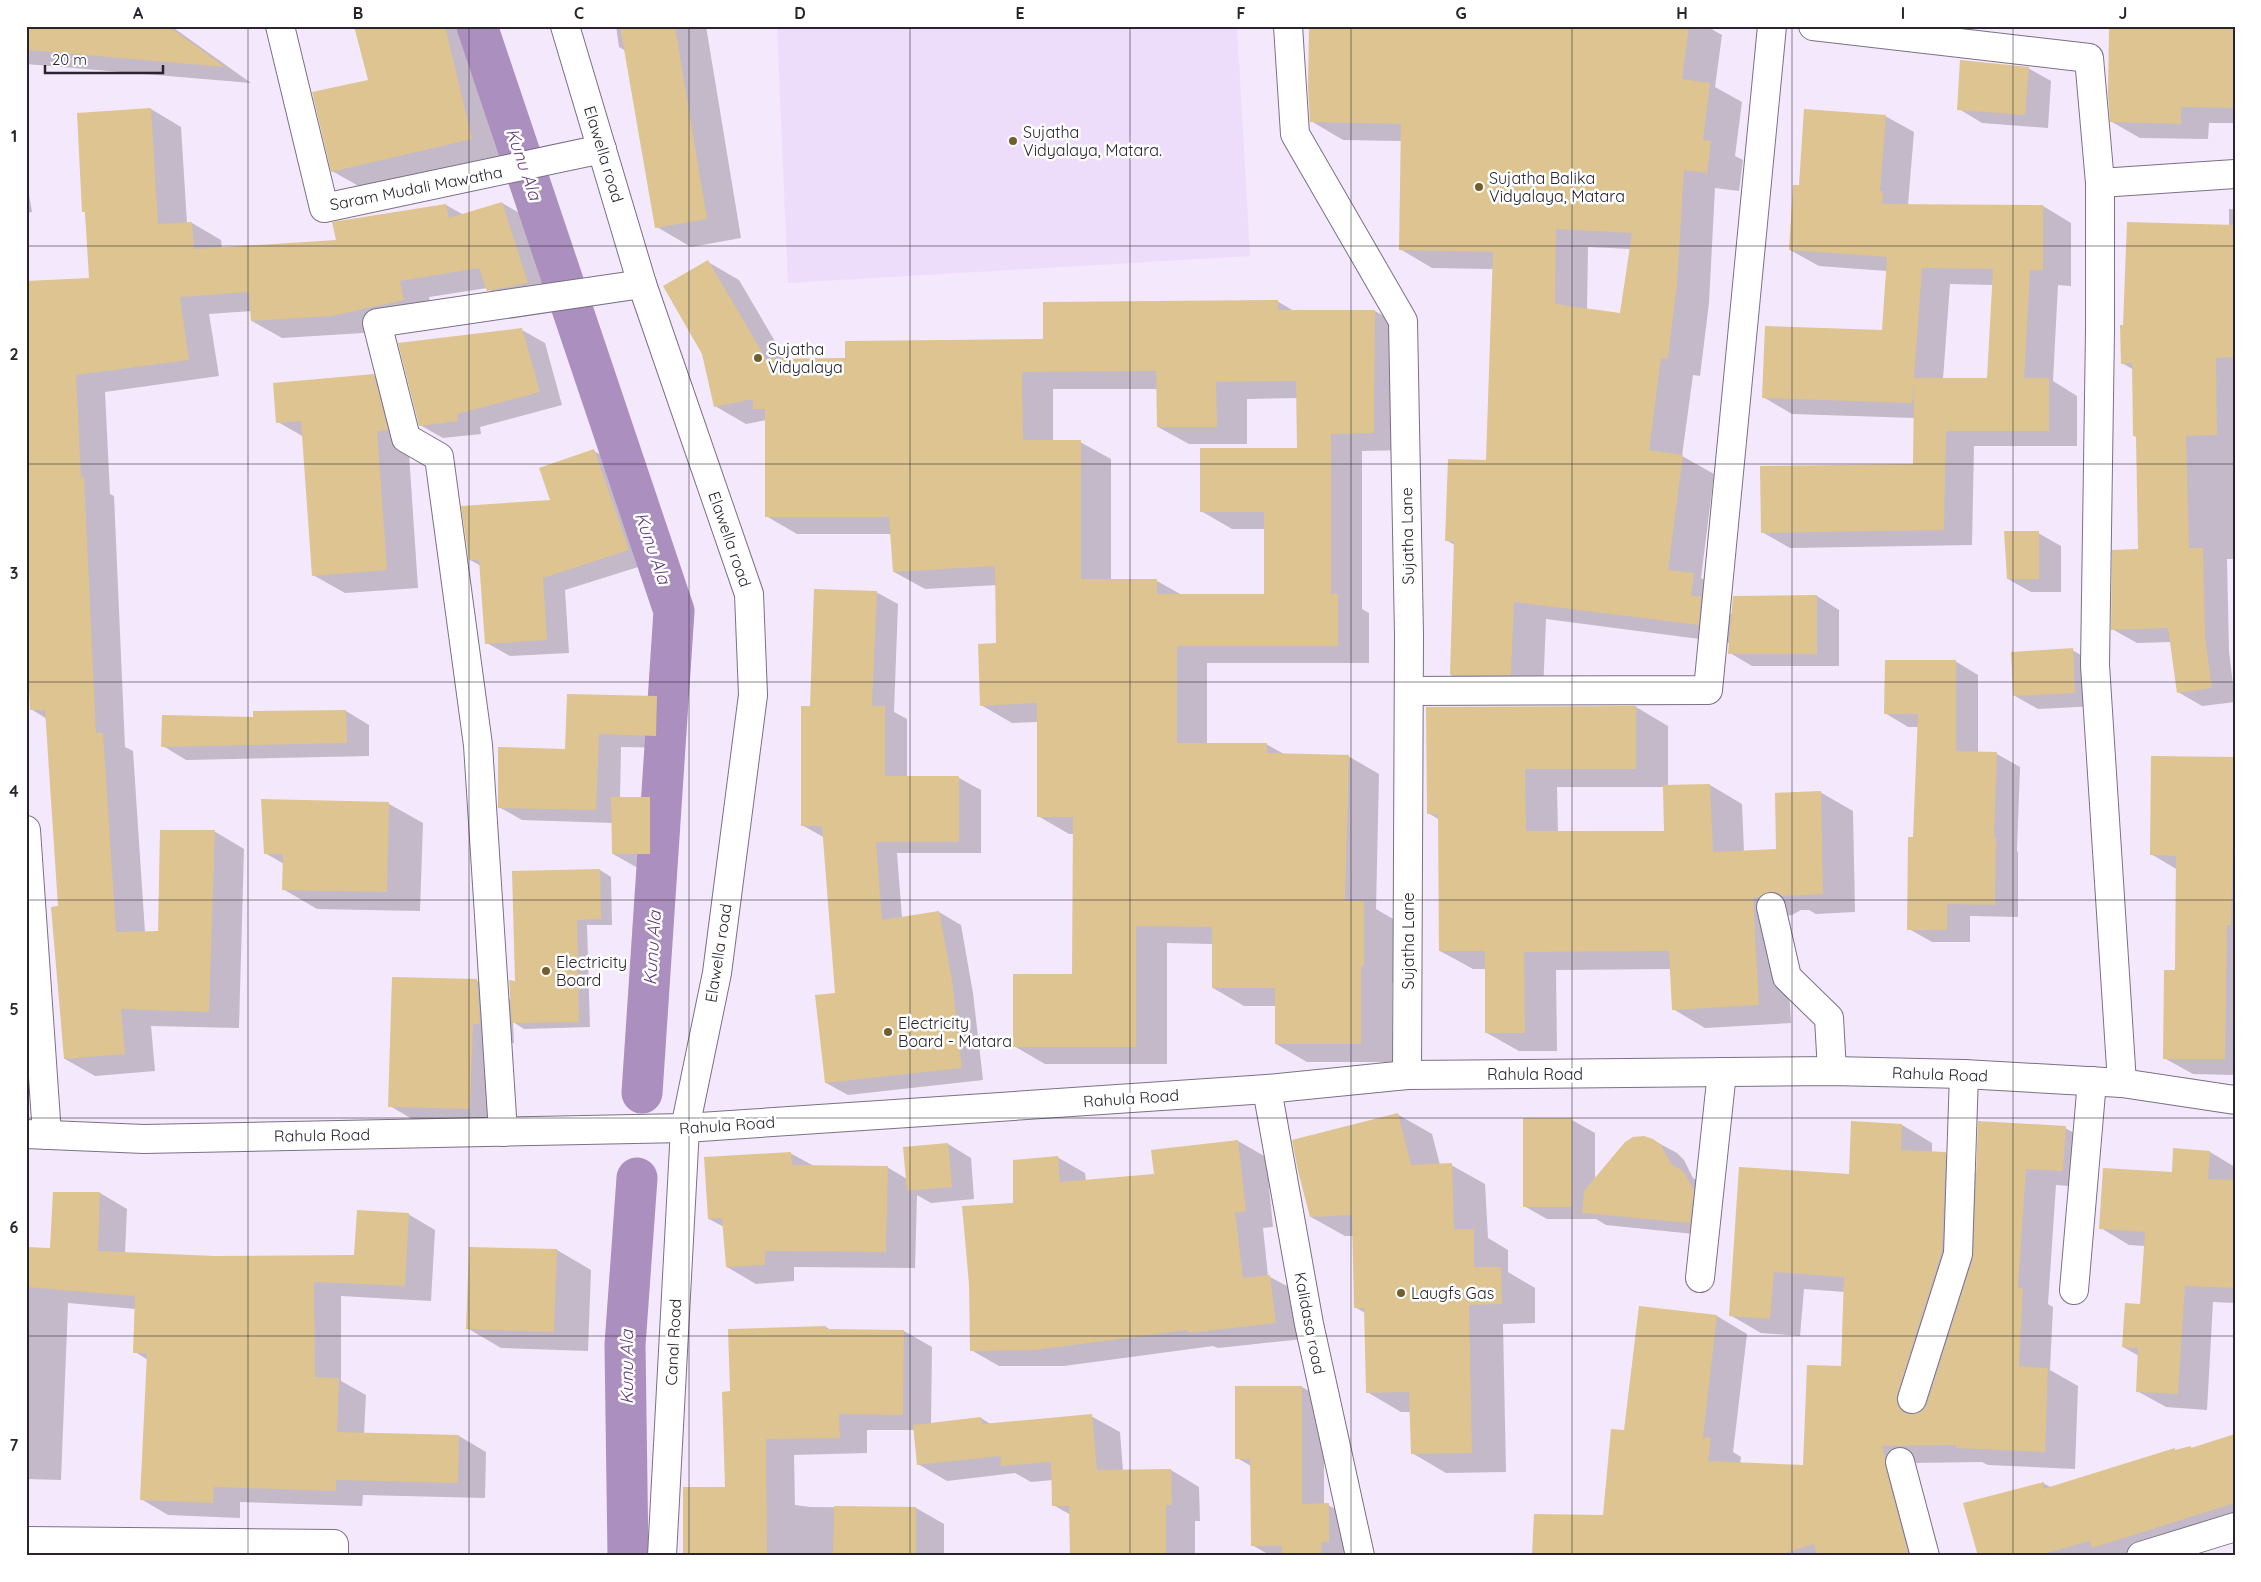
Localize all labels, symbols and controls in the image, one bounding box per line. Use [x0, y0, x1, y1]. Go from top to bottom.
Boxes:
text: A [133, 3, 144, 23]
text: B [353, 3, 363, 23]
text: C [574, 3, 584, 23]
text: D [794, 3, 806, 23]
text: E [1015, 3, 1025, 23]
text: F [1237, 3, 1246, 23]
text: G [1455, 3, 1467, 23]
text: H [1676, 3, 1688, 23]
text: I [1901, 3, 1905, 23]
text: J [2119, 3, 2127, 23]
scale bar [45, 42, 162, 74]
text: 20 m [52, 50, 87, 69]
street label: Elawella road [580, 103, 628, 205]
place label: Sujatha Vidyalaya, Matara. [1023, 122, 1162, 160]
water label: Kunu Ala [501, 125, 547, 204]
text: 1 [11, 126, 17, 146]
marker: Sujatha Vidyalaya, Matara. [1007, 135, 1019, 147]
street label: Saram Mudali Mawatha [328, 161, 504, 215]
place label: Sujatha Balika Vidyalaya, Matara [1489, 168, 1625, 206]
marker: Sujatha Balika Vidyalaya, Matara [1473, 181, 1485, 193]
place label: Sujatha Vidyalaya [768, 339, 843, 377]
text: 2 [9, 344, 19, 364]
marker: Sujatha Vidyalaya [752, 352, 764, 364]
street label: Sujatha Lane [1396, 487, 1418, 585]
street label: Elawella road [704, 489, 756, 589]
water label: Kunu Ala [630, 509, 676, 588]
text: 3 [10, 563, 18, 583]
text: 4 [9, 781, 19, 801]
street label: Sujatha Lane [1398, 892, 1418, 990]
street label: Elawella road [700, 902, 736, 1004]
water label: Kunu Ala [638, 909, 666, 986]
place label: Electricity Board [556, 952, 627, 990]
marker: Electricity Board [540, 965, 552, 977]
text: 5 [9, 999, 19, 1019]
place label: Electricity Board - Matara [898, 1013, 1012, 1051]
marker: Electricity Board - Matara [882, 1026, 894, 1038]
street label: Rahula Road [1892, 1062, 1988, 1086]
street label: Rahula Road [1487, 1064, 1583, 1084]
street label: Rahula Road [1082, 1085, 1180, 1111]
street label: Rahula Road [678, 1112, 776, 1138]
street label: Rahula Road [274, 1124, 370, 1146]
text: 6 [10, 1217, 19, 1237]
street label: Kalidasa road [1290, 1270, 1330, 1376]
place label: Laugfs Gas [1411, 1283, 1494, 1303]
marker: Laugfs Gas [1395, 1287, 1407, 1299]
street label: Canal Road [661, 1298, 685, 1386]
water label: Kunu Ala [615, 1329, 638, 1404]
text: 7 [10, 1435, 19, 1455]

